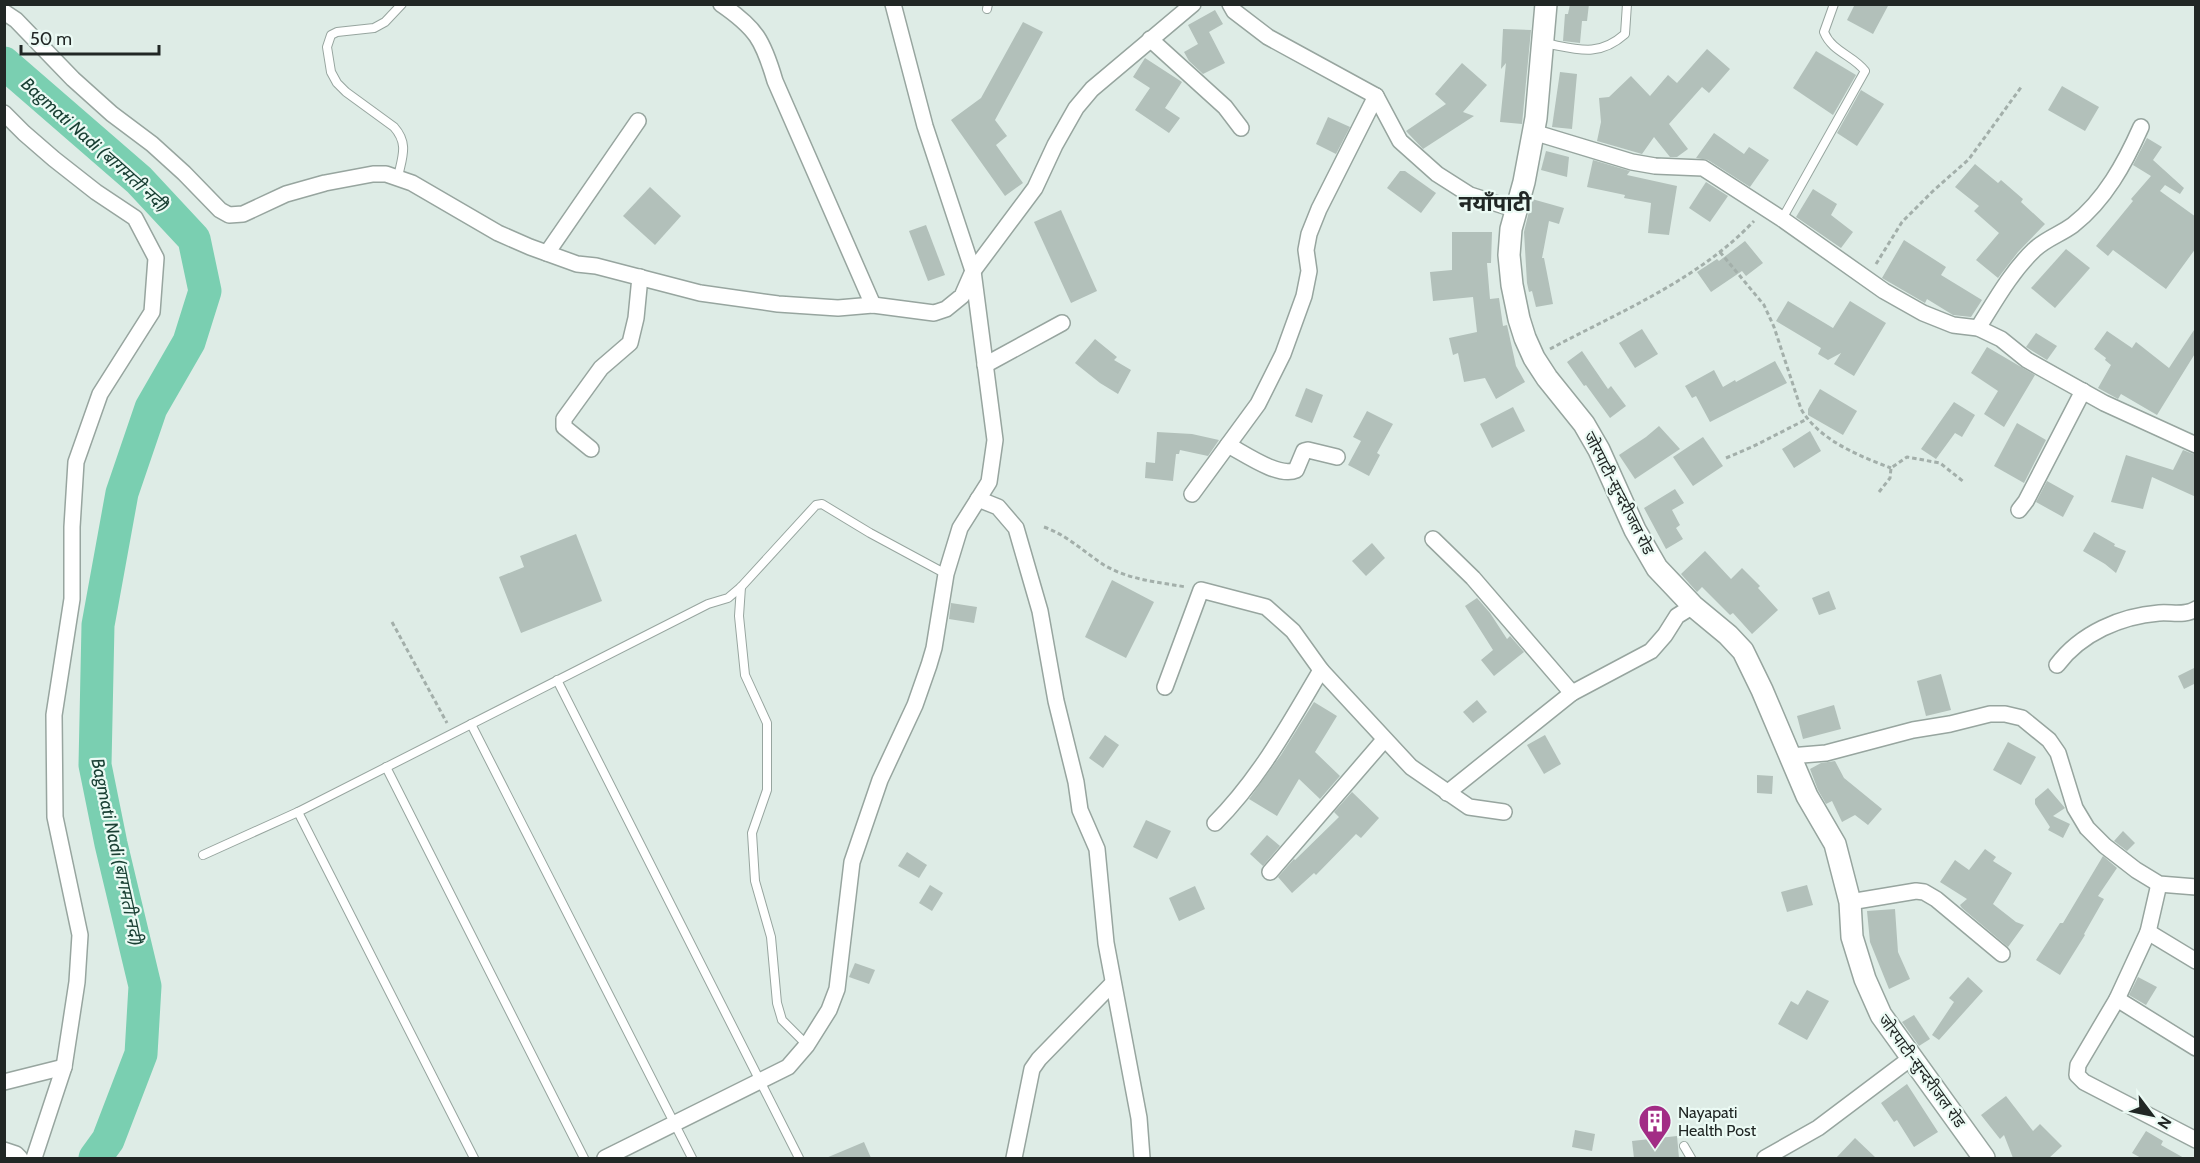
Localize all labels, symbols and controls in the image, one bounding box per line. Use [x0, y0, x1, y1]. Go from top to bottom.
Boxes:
scale bar [21, 18, 159, 56]
text: 50 m [30, 28, 72, 50]
water label: Bagmati Nadi (बागमती नदी) [17, 73, 173, 217]
district label: नयाँपाटी [1459, 190, 1532, 217]
street label: जोरपाटी-सुन्दरीजल रोड [1579, 428, 1658, 558]
water label: Bagmati Nadi (बागमती नदी) [86, 756, 148, 948]
street label: जोरपाटी-सुन्दरीजल रोड [1874, 1011, 1970, 1132]
north arrow [2122, 1085, 2182, 1145]
building icon: Nayapati Health Post [1637, 1103, 1673, 1150]
place label: Nayapati Health Post [1678, 1103, 1757, 1140]
text: N [2153, 1113, 2175, 1133]

